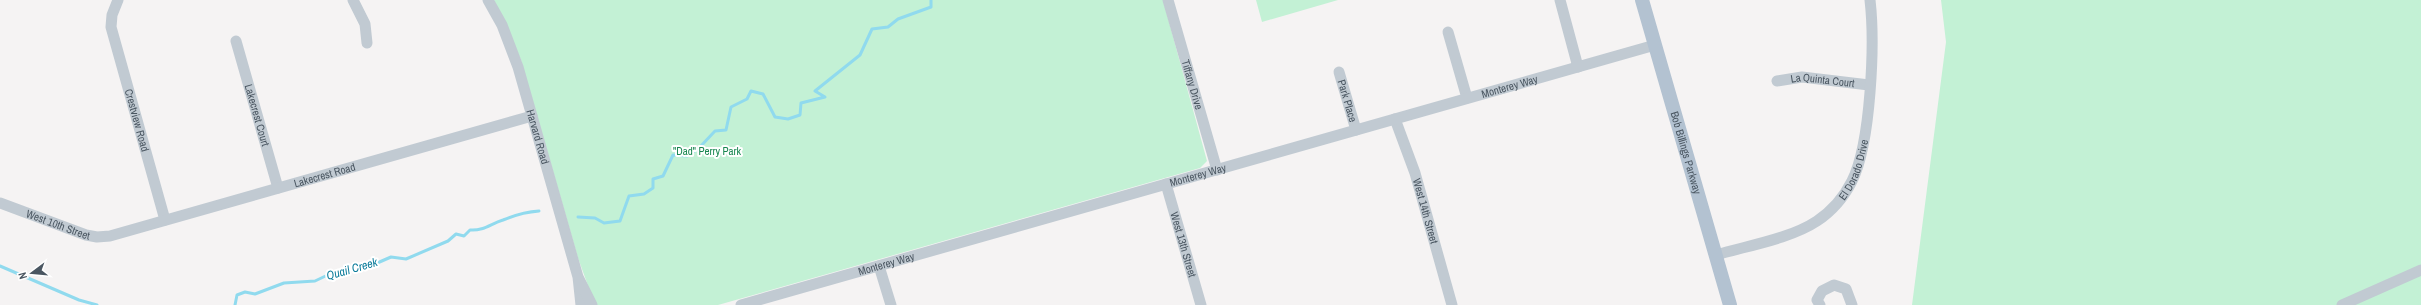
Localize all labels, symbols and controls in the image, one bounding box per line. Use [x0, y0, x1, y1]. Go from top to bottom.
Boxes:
street label: Tiffany Drive [1179, 58, 1206, 111]
street label: La Quinta Court [1790, 70, 1856, 90]
street label: Monterey Way [1480, 72, 1540, 101]
street label: Park Place [1335, 78, 1360, 124]
street label: Lakecrest Court [242, 82, 273, 148]
street label: Crestview Road [122, 87, 152, 153]
street label: Harvard Road [523, 108, 552, 166]
street label: Bob Billings Parkway [1668, 110, 1705, 196]
street label: El Dorado Drive [1835, 138, 1871, 203]
park label: "Dad" Perry Park [673, 144, 742, 158]
street label: Lakecrest Road [292, 160, 357, 190]
street label: Monterey Way [1168, 160, 1228, 190]
street label: West 14th Street [1410, 177, 1442, 246]
street label: West 10th Street [24, 206, 92, 243]
street label: West 13th Street [1167, 210, 1200, 279]
street label: Monterey Way [856, 249, 916, 278]
north arrow [12, 253, 52, 293]
water label: Quail Creek [325, 254, 380, 284]
text: N [15, 271, 30, 281]

